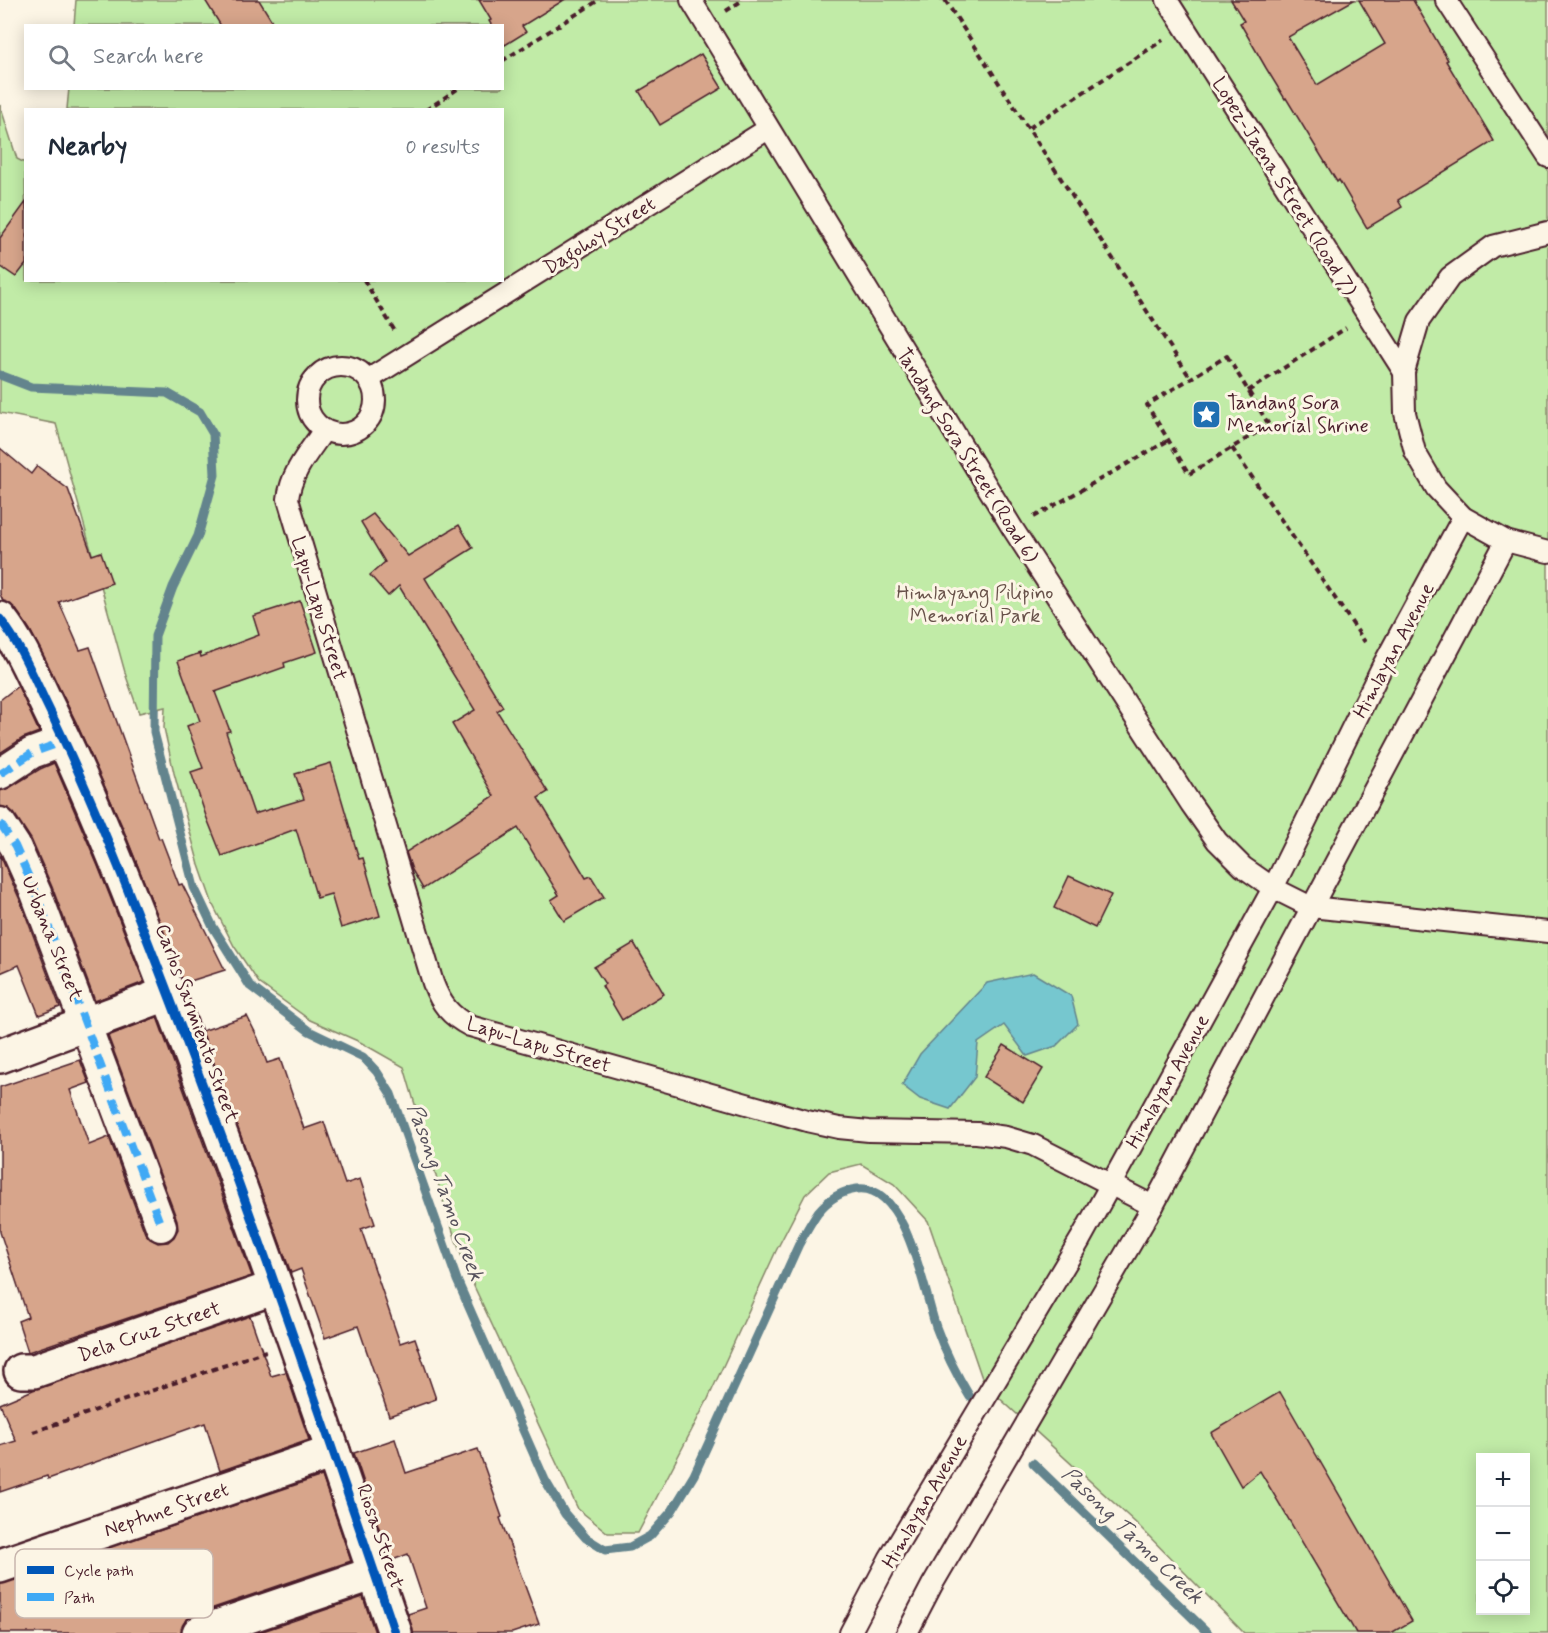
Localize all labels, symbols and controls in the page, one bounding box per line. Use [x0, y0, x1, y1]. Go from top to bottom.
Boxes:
search box [24, 24, 504, 90]
icon: search [45, 41, 78, 74]
text: Search here [93, 43, 204, 71]
street label: Lopez-Jaena Street (Road 7) [1205, 72, 1362, 302]
text: Nearby [48, 130, 127, 164]
text: 0 results [406, 134, 480, 161]
street label: Dagohoy Street [539, 191, 662, 283]
street label: Tandang Sora Street (Road 6) [888, 343, 1044, 569]
place label: Tandang Sora Memorial Shrine [1227, 390, 1369, 440]
place icon: Tandang Sora Memorial Shrine [1190, 398, 1222, 430]
street label: Lapu-Lapu Street [284, 533, 353, 684]
street label: Himlayan Avenue [1347, 578, 1441, 723]
park label: Himlayang Pilipino Memorial Park [897, 580, 1054, 630]
street label: Urbana Street [14, 872, 89, 1005]
street label: Carlos Sarmiento Street [148, 920, 245, 1127]
street label: Himlayan Avenue [1120, 1010, 1217, 1154]
street label: Lapu-Lapu Street [463, 1011, 614, 1080]
water label: Pasong Tamo Creek [400, 1100, 490, 1285]
street label: Dela Cruz Street [75, 1295, 224, 1369]
street label: Himlayan Avenue [876, 1430, 975, 1573]
map controls [1476, 1453, 1530, 1615]
button: + [1476, 1453, 1530, 1507]
water label: Pasong Tamo Creek [1055, 1461, 1209, 1611]
street label: Neptune Street [101, 1476, 232, 1544]
street label: Riosa Street [349, 1481, 410, 1592]
button: − [1476, 1507, 1530, 1561]
legend [15, 1549, 213, 1618]
text: Cycle path [64, 1561, 134, 1582]
button: locate [1476, 1561, 1530, 1615]
text: Path [64, 1588, 95, 1609]

